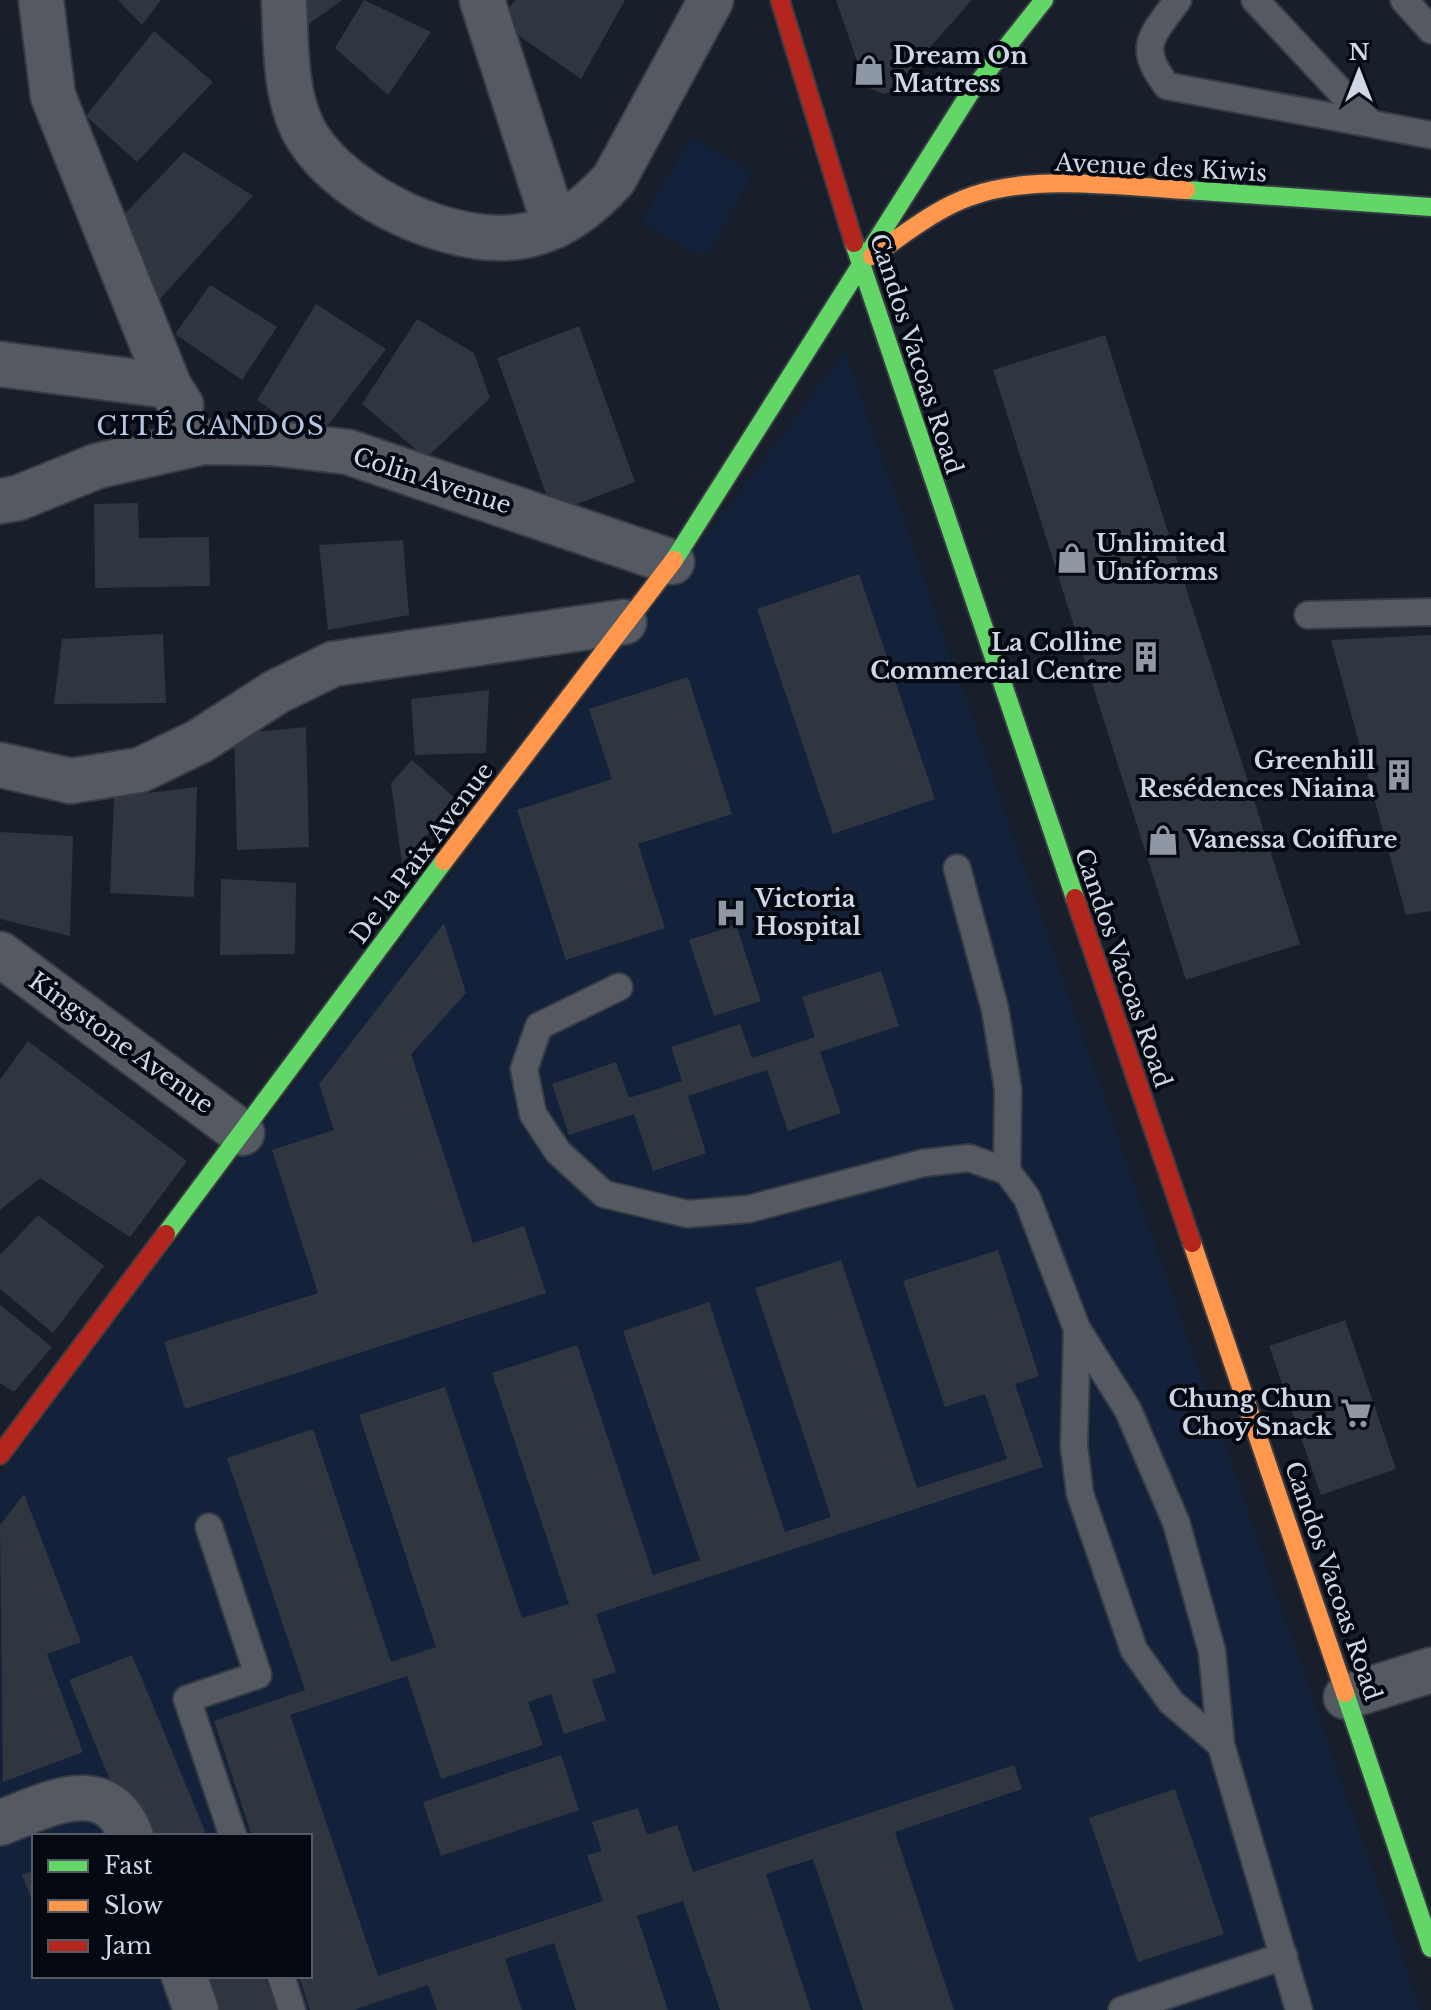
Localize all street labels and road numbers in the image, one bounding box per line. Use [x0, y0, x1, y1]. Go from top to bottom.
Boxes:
street label: Avenue des Kiwis [1053, 147, 1268, 188]
street label: Candos Vacoas Road [864, 230, 969, 478]
street label: Colin Avenue [349, 441, 515, 520]
street label: De la Paix Avenue [344, 757, 499, 949]
street label: Candos Vacoas Road [1069, 844, 1178, 1091]
street label: Kingstone Avenue [23, 966, 219, 1119]
street label: Candos Vacoas Road [1279, 1457, 1388, 1704]

